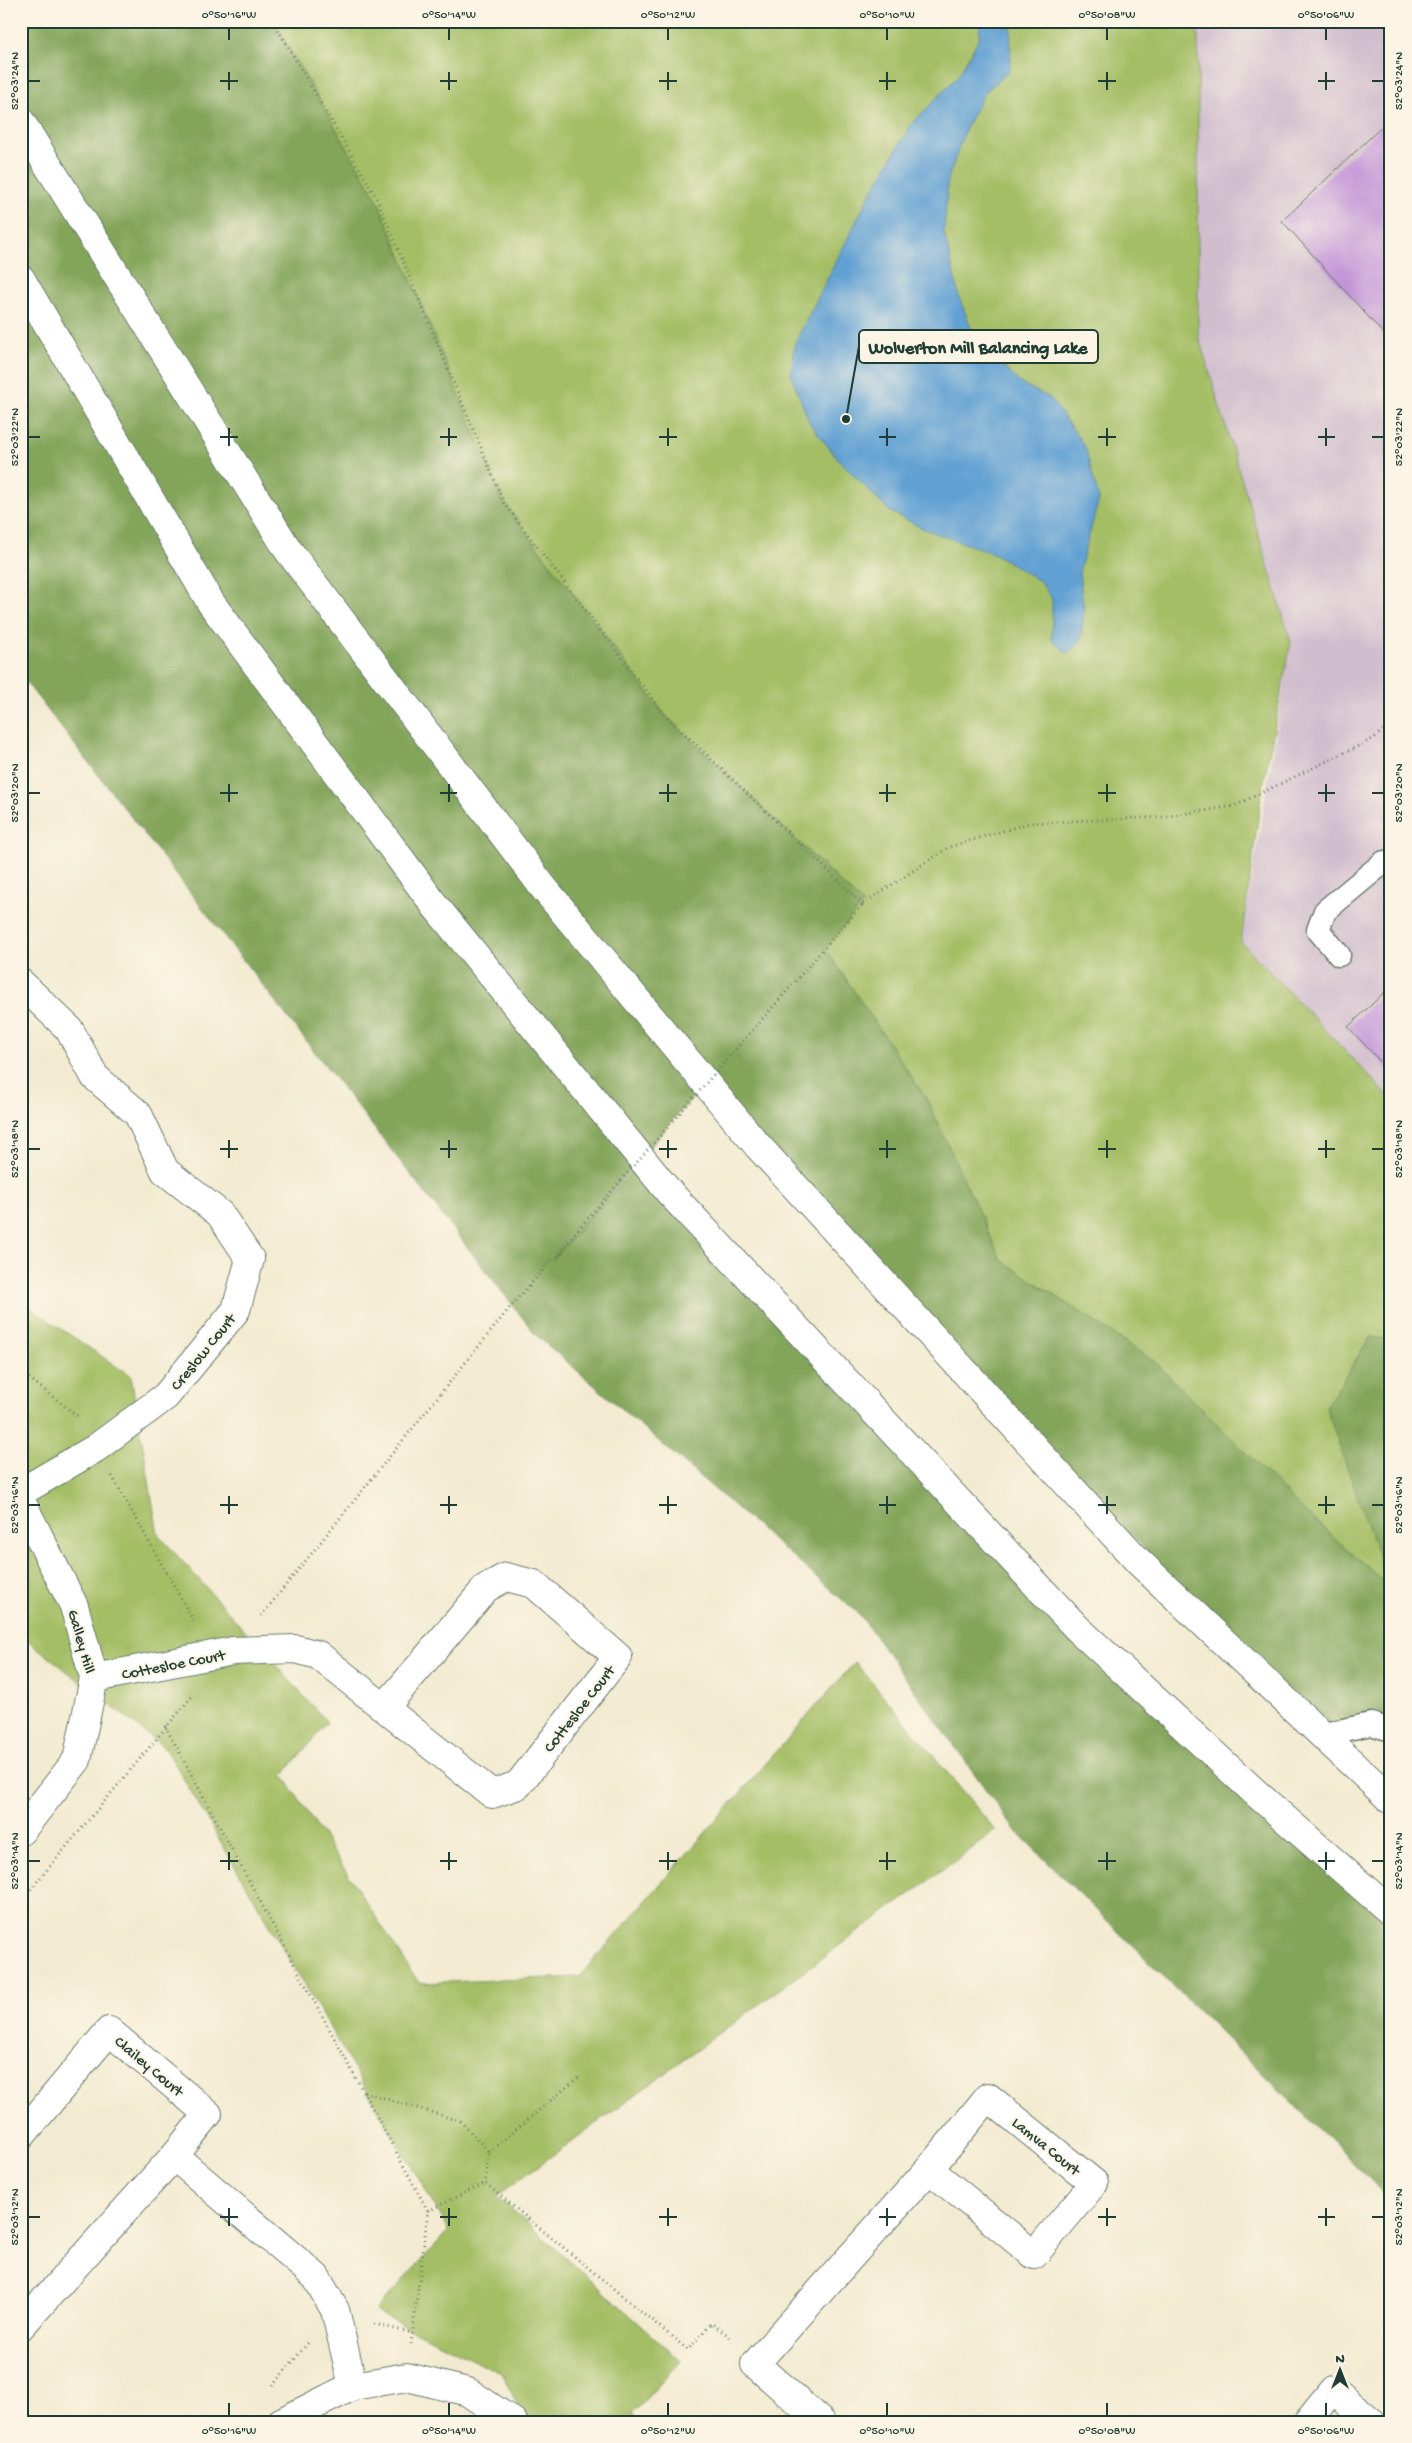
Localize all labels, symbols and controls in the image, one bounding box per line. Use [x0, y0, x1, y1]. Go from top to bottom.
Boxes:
text: 0°50'16"W [202, 9, 256, 23]
text: 0°50'14"W [422, 9, 476, 23]
text: 0°50'12"W [641, 9, 695, 23]
text: 0°50'10"W [859, 9, 915, 23]
text: 0°50'08"W [1079, 9, 1135, 23]
text: 0°50'06"W [1298, 9, 1354, 23]
text: 52°03'24"N [9, 52, 23, 110]
text: 52°03'24"N [1393, 52, 1407, 110]
callout: Wolverton Mill Balancing Lake [859, 330, 1098, 363]
text: Wolverton Mill Balancing Lake [868, 339, 1088, 360]
text: 52°03'22"N [9, 408, 23, 466]
text: 52°03'22"N [1393, 408, 1407, 466]
text: 52°03'20"N [9, 763, 23, 823]
text: 52°03'20"N [1393, 763, 1407, 823]
text: 52°03'18"N [9, 1120, 23, 1178]
text: 52°03'18"N [1393, 1120, 1407, 1178]
street label: Creslow Court [168, 1310, 242, 1395]
text: 52°03'16"N [9, 1476, 23, 1534]
text: 52°03'16"N [1393, 1476, 1407, 1534]
street label: Galley Hill [61, 1608, 98, 1676]
street label: Cottesloe Court [120, 1647, 228, 1686]
street label: Cottesloe Court [541, 1662, 621, 1757]
text: 52°03'14"N [9, 1832, 23, 1890]
text: 52°03'14"N [1393, 1832, 1407, 1890]
street label: Clailey Court [109, 2033, 187, 2103]
street label: Lamva Court [1007, 2114, 1084, 2182]
text: 52°03'12"N [9, 2188, 23, 2246]
text: 52°03'12"N [1393, 2188, 1407, 2246]
north arrow [1314, 2346, 1364, 2396]
text: N [1335, 2351, 1345, 2368]
text: 0°50'16"W [202, 2425, 256, 2439]
text: 0°50'14"W [422, 2425, 476, 2439]
text: 0°50'12"W [641, 2425, 695, 2439]
text: 0°50'10"W [859, 2425, 915, 2439]
text: 0°50'08"W [1079, 2425, 1135, 2439]
text: 0°50'06"W [1298, 2425, 1354, 2439]

